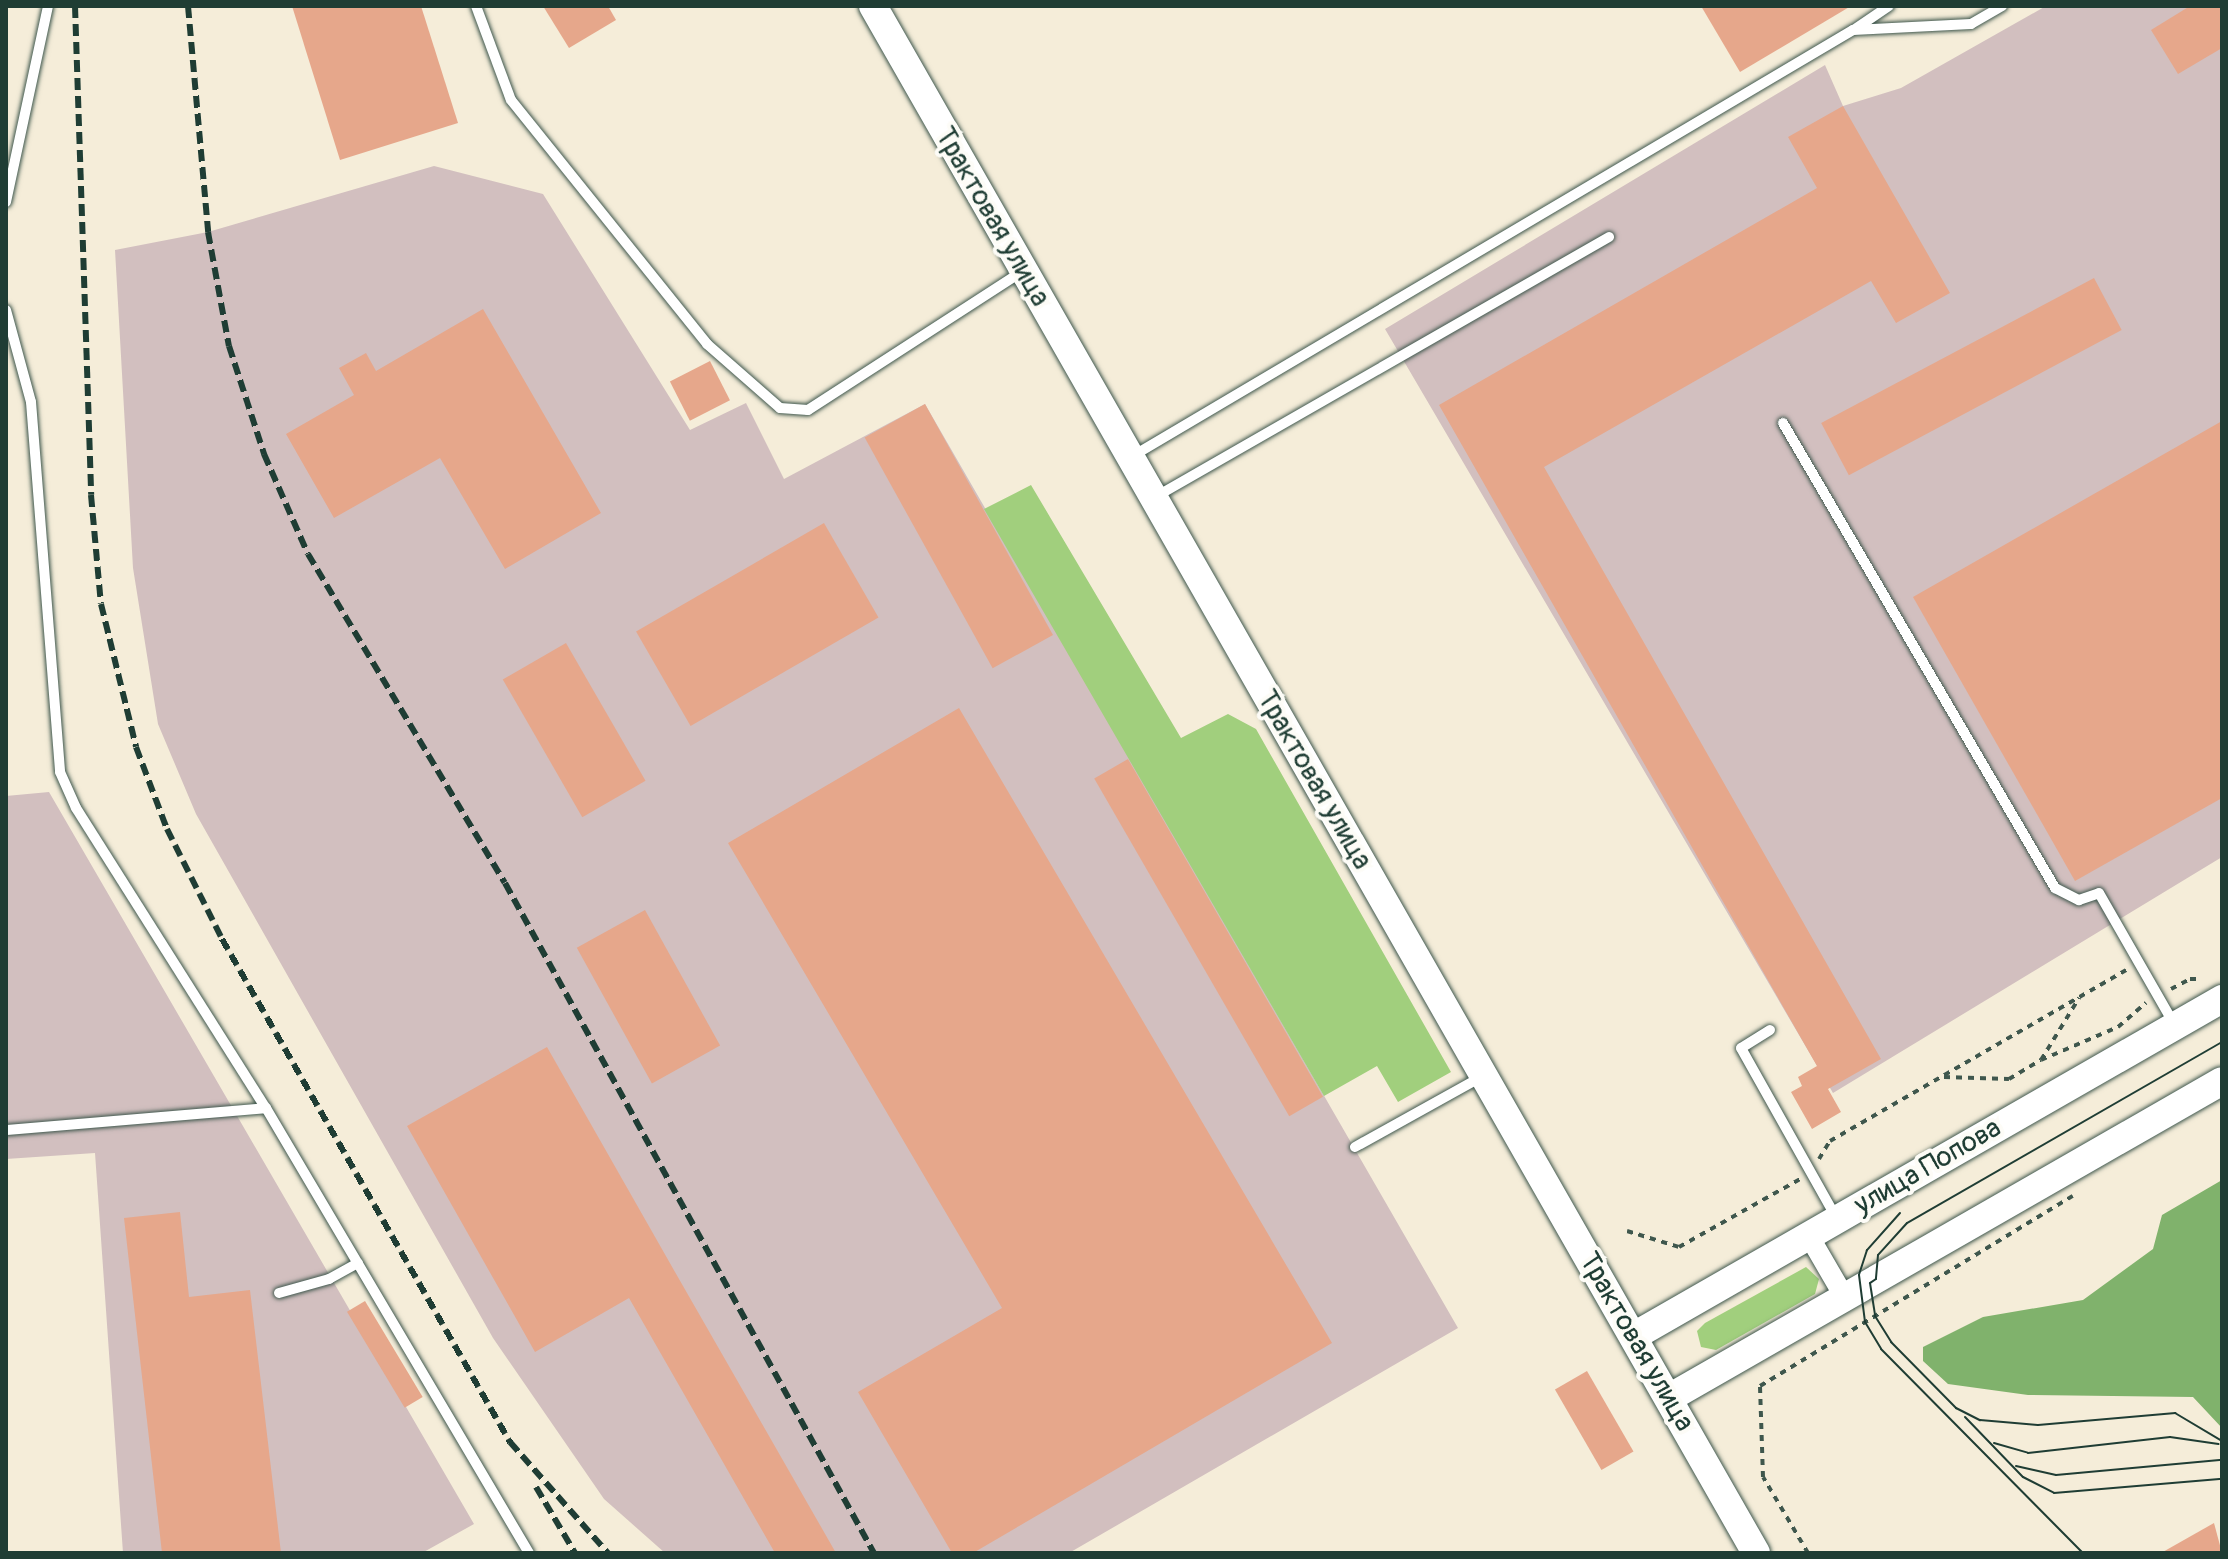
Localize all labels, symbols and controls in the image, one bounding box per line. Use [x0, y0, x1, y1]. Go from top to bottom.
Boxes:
street label: Трактовая улица [927, 122, 1057, 312]
street label: Трактовая улица [1249, 685, 1379, 875]
street label: улица Попова [1849, 1112, 2007, 1222]
street label: Трактовая улица [1571, 1247, 1701, 1437]

